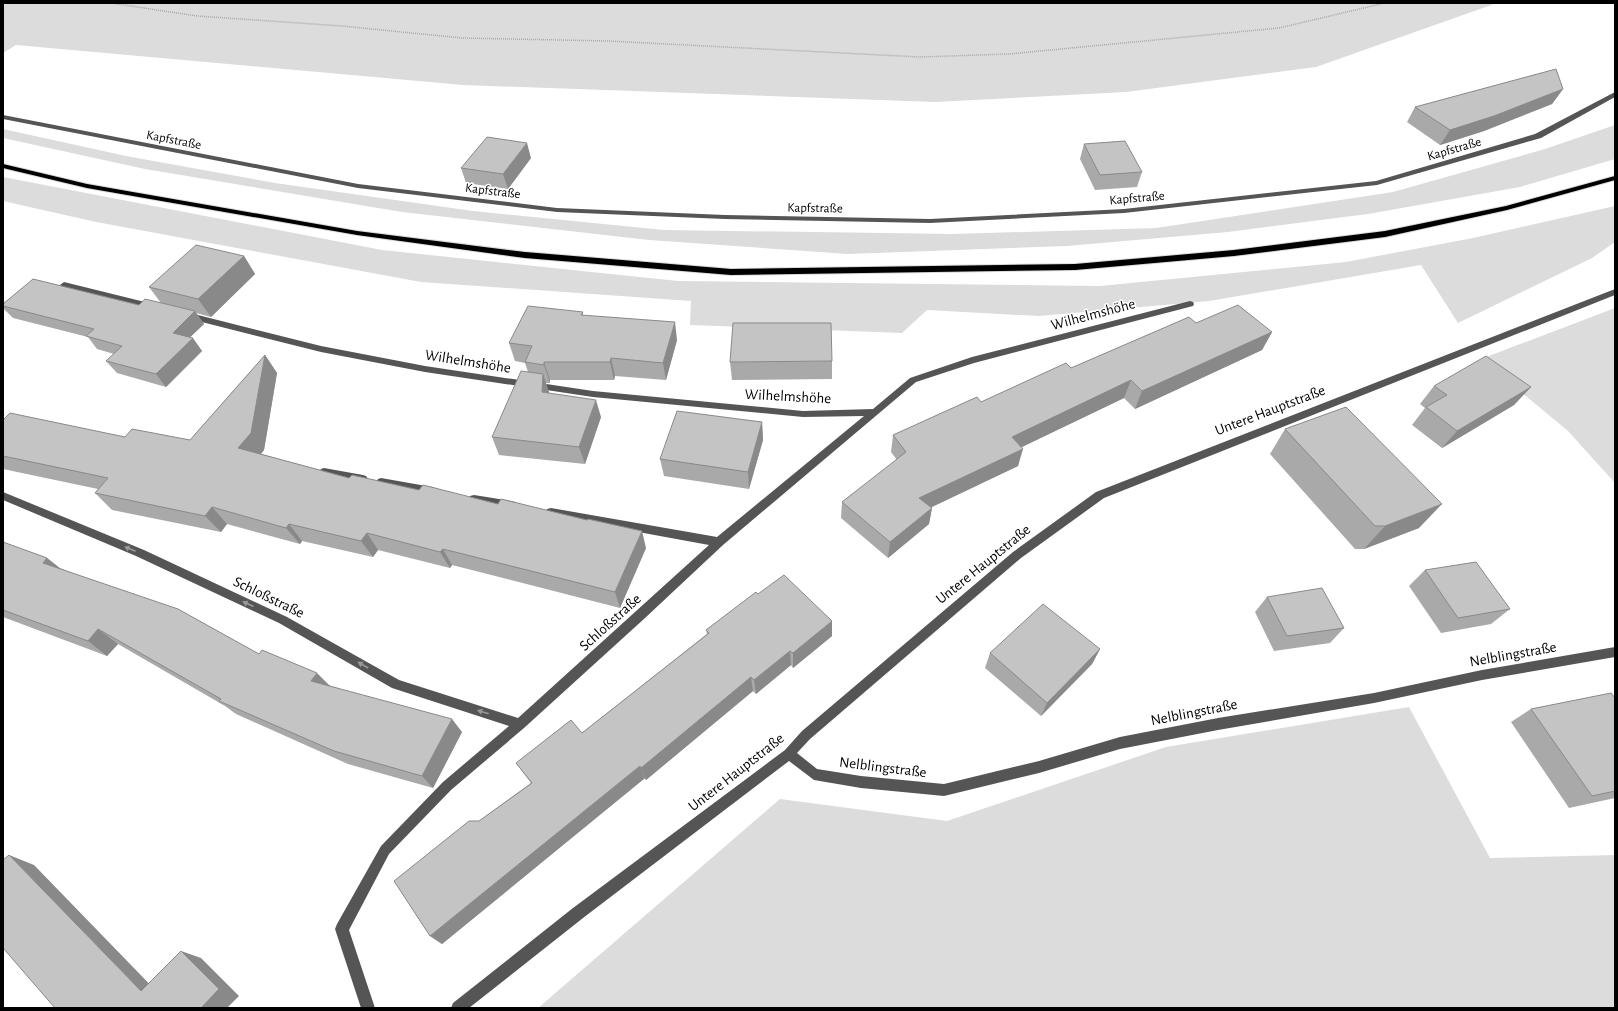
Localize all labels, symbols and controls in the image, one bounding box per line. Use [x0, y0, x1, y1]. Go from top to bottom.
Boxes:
street label: Kapfstraße [145, 129, 202, 152]
street label: Kapfstraße [1426, 136, 1483, 163]
street label: Kapfstraße [464, 182, 521, 201]
street label: Kapfstraße [1109, 190, 1165, 207]
street label: Kapfstraße [787, 202, 843, 215]
street label: Wilhelmshöhe [1049, 296, 1137, 333]
street label: Wilhelmshöhe [424, 347, 512, 376]
street label: Untere Hauptstraße [1213, 383, 1327, 438]
street label: Wilhelmshöhe [744, 387, 832, 406]
street label: Untere Hauptstraße [933, 522, 1033, 607]
one-way arrow [124, 546, 136, 553]
street label: Schloßstraße [231, 574, 307, 621]
street label: Schloßstraße [577, 591, 644, 654]
one-way arrow [242, 601, 254, 607]
street label: Nelblingstraße [1469, 639, 1558, 670]
one-way arrow [357, 662, 368, 669]
street label: Nelblingstraße [1150, 697, 1239, 728]
one-way arrow [477, 709, 489, 715]
street label: Untere Hauptstraße [686, 731, 787, 814]
street label: Nelblingstraße [838, 755, 928, 780]

